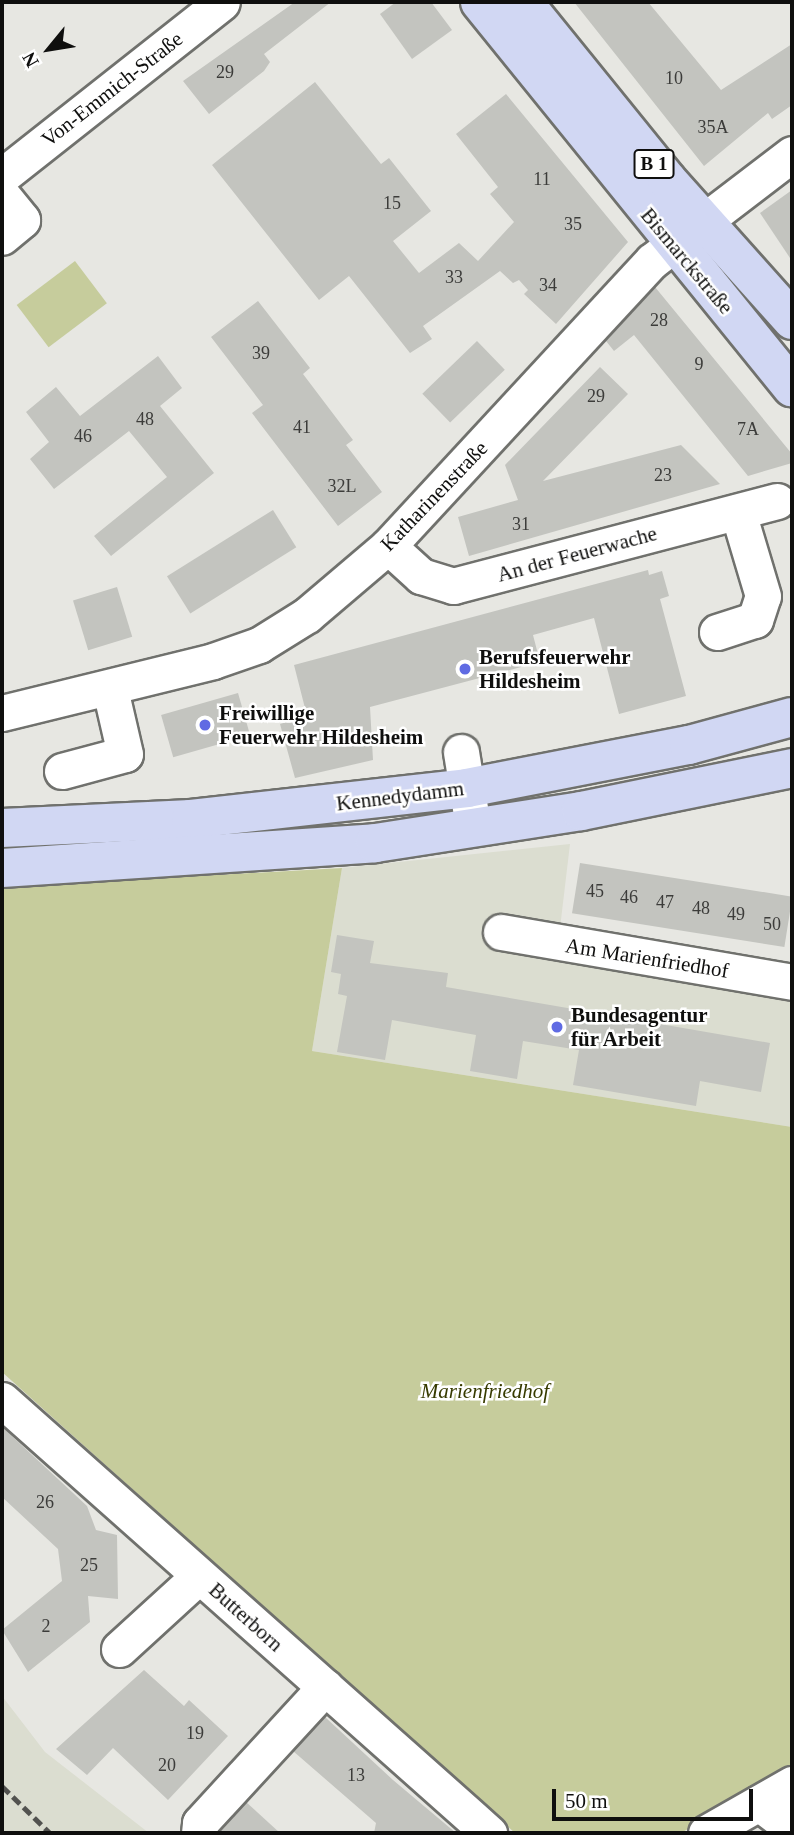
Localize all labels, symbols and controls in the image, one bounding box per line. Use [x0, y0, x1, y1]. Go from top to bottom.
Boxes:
north arrow [14, 14, 84, 84]
street label: Von-Emmich-Straße [36, 26, 188, 152]
text: N [18, 49, 43, 71]
house number: 29 [216, 61, 234, 83]
house number: 10 [665, 67, 683, 89]
house number: 35A [698, 116, 728, 138]
road number: B 1 [633, 148, 675, 180]
house number: 11 [533, 168, 551, 190]
house number: 15 [383, 192, 401, 214]
street label: Bismarckstraße [635, 203, 739, 319]
house number: 35 [564, 213, 582, 235]
house number: 33 [445, 266, 463, 288]
house number: 34 [539, 274, 557, 296]
house number: 28 [650, 309, 668, 331]
house number: 39 [252, 342, 270, 364]
house number: 9 [694, 353, 704, 375]
house number: 29 [587, 385, 605, 407]
house number: 48 [136, 408, 154, 430]
house number: 41 [293, 416, 311, 438]
house number: 7A [737, 418, 759, 440]
house number: 46 [74, 425, 92, 447]
street label: Katharinenstraße [375, 436, 493, 556]
house number: 23 [654, 464, 672, 486]
house number: 32L [328, 475, 356, 497]
house number: 31 [512, 513, 530, 535]
street label: An der Feuerwache [494, 521, 660, 587]
place label: Berufsfeuerwehr Hildesheim [479, 644, 631, 694]
marker: Berufsfeuerwehr Hildesheim [457, 661, 473, 677]
place label: Freiwillige Feuerwehr Hildesheim [219, 700, 424, 750]
marker: Freiwillige Feuerwehr Hildesheim [197, 717, 213, 733]
street label: Kennedydamm [335, 776, 465, 816]
house number: 45 [586, 880, 604, 902]
house number: 46 [620, 886, 638, 908]
house number: 47 [656, 891, 674, 913]
house number: 48 [692, 897, 710, 919]
house number: 49 [727, 903, 745, 925]
house number: 50 [763, 913, 781, 935]
street label: Am Marienfriedhof [564, 933, 730, 983]
place label: Bundesagentur für Arbeit [571, 1002, 708, 1052]
marker: Bundesagentur für Arbeit [549, 1019, 565, 1035]
park label: Marienfriedhof [421, 1378, 549, 1404]
house number: 26 [36, 1491, 54, 1513]
house number: 25 [80, 1554, 98, 1576]
street label: Butterborn [204, 1577, 288, 1657]
house number: 2 [41, 1615, 50, 1637]
house number: 19 [186, 1722, 204, 1744]
house number: 20 [158, 1754, 176, 1776]
house number: 13 [347, 1764, 365, 1786]
scale bar [556, 1776, 757, 1820]
text: 50 m [565, 1789, 608, 1813]

